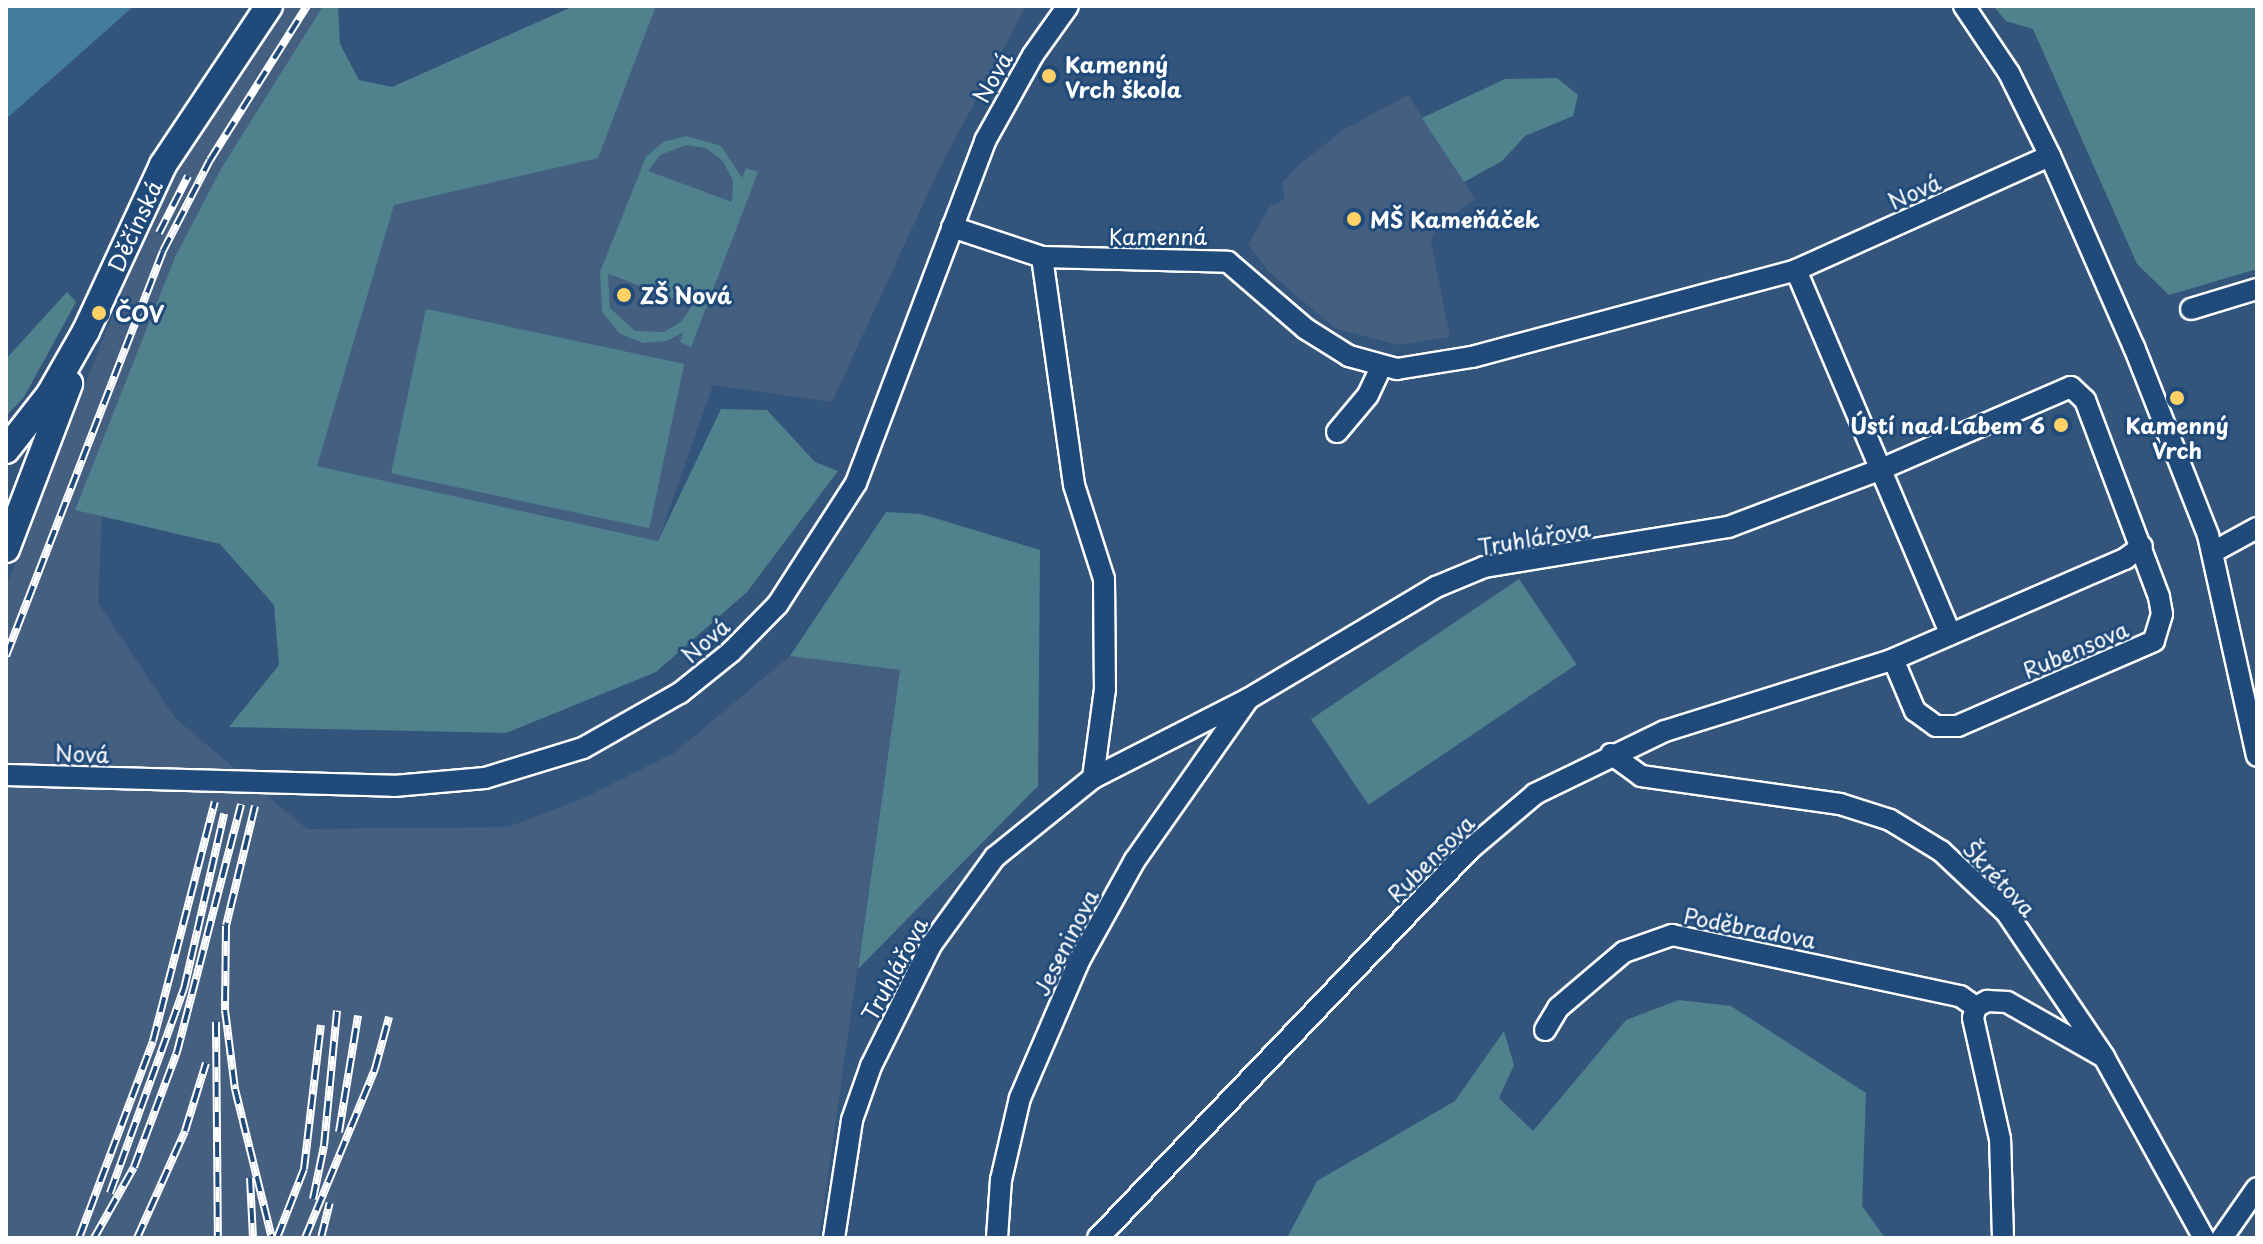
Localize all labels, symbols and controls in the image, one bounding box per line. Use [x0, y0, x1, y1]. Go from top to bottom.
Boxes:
street label: Nová [967, 47, 1017, 107]
place label: Kamenný Vrch škola [1065, 50, 1182, 102]
marker: Kamenný Vrch škola [1040, 67, 1058, 85]
street label: Nová [1884, 168, 1944, 214]
street label: Děčínská [101, 176, 167, 276]
place label: MŠ Kameňáček [1370, 206, 1541, 232]
marker: MŠ Kameňáček [1345, 210, 1363, 228]
street label: Kamenná [1109, 223, 1207, 249]
place label: ZŠ Nová [640, 282, 732, 308]
marker: ZŠ Nová [615, 286, 633, 304]
place label: ČOV [115, 300, 164, 326]
marker: ČOV [90, 304, 108, 322]
marker: Kamenný Vrch [2168, 389, 2186, 407]
place label: Kamenný Vrch [2125, 411, 2229, 462]
place label: Ústí nad Labem 6 [1848, 412, 2045, 438]
marker: Ústí nad Labem 6 [2052, 416, 2070, 434]
street label: Truhlářova [1476, 514, 1592, 560]
street label: Nová [676, 612, 734, 668]
street label: Rubensova [2018, 615, 2132, 683]
street label: Nová [54, 739, 110, 767]
street label: Rubensova [1381, 809, 1479, 907]
street label: Škrétova [1958, 835, 2042, 921]
street label: Jeseninova [1027, 884, 1103, 1000]
street label: Poděbradova [1682, 901, 1818, 953]
street label: Truhlářova [856, 913, 932, 1025]

